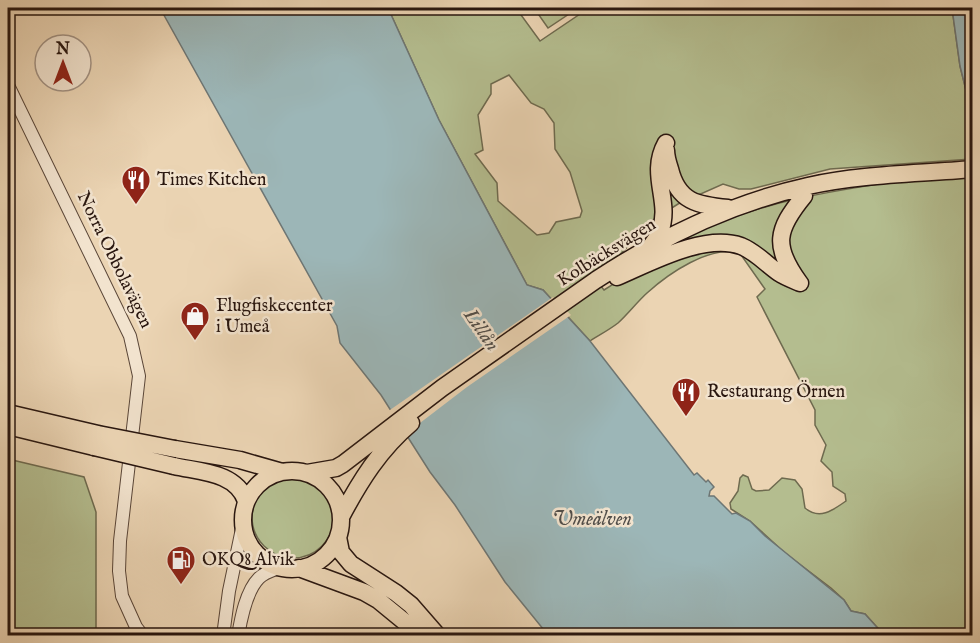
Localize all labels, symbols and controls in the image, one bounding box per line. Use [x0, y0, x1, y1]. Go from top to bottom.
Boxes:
north arrow [33, 33, 93, 93]
text: N [55, 40, 70, 60]
restaurant icon: Times Kitchen [120, 164, 152, 206]
place label: Times Kitchen [157, 169, 267, 192]
street label: Norra Obbolavägen [71, 188, 157, 332]
street label: Kolbäcksvägen [553, 213, 661, 292]
place label: Flugfiskecenter i Umeå [216, 295, 333, 339]
shop icon: Flugfiskecenter i Umeå [179, 300, 211, 342]
water label: Lillån [457, 303, 505, 356]
restaurant icon: Restaurang Örnen [670, 376, 702, 418]
place label: Restaurang Örnen [707, 380, 846, 404]
water label: Umeälven [552, 507, 632, 532]
fuel station icon: OKQ8 Alvik [165, 544, 197, 586]
place label: OKQ8 Alvik [202, 549, 295, 572]

